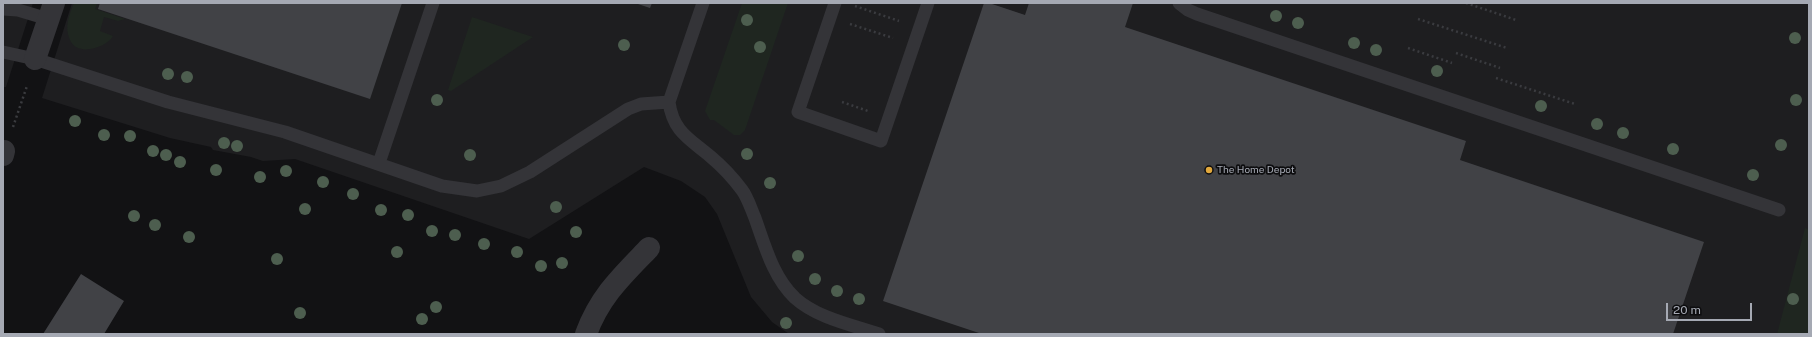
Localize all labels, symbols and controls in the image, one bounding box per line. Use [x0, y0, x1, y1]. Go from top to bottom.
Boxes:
place label: The Home Depot [1217, 164, 1295, 176]
marker: The Home Depot [1204, 165, 1214, 175]
scale bar [1668, 295, 1754, 321]
text: 20 m [1673, 303, 1701, 317]

